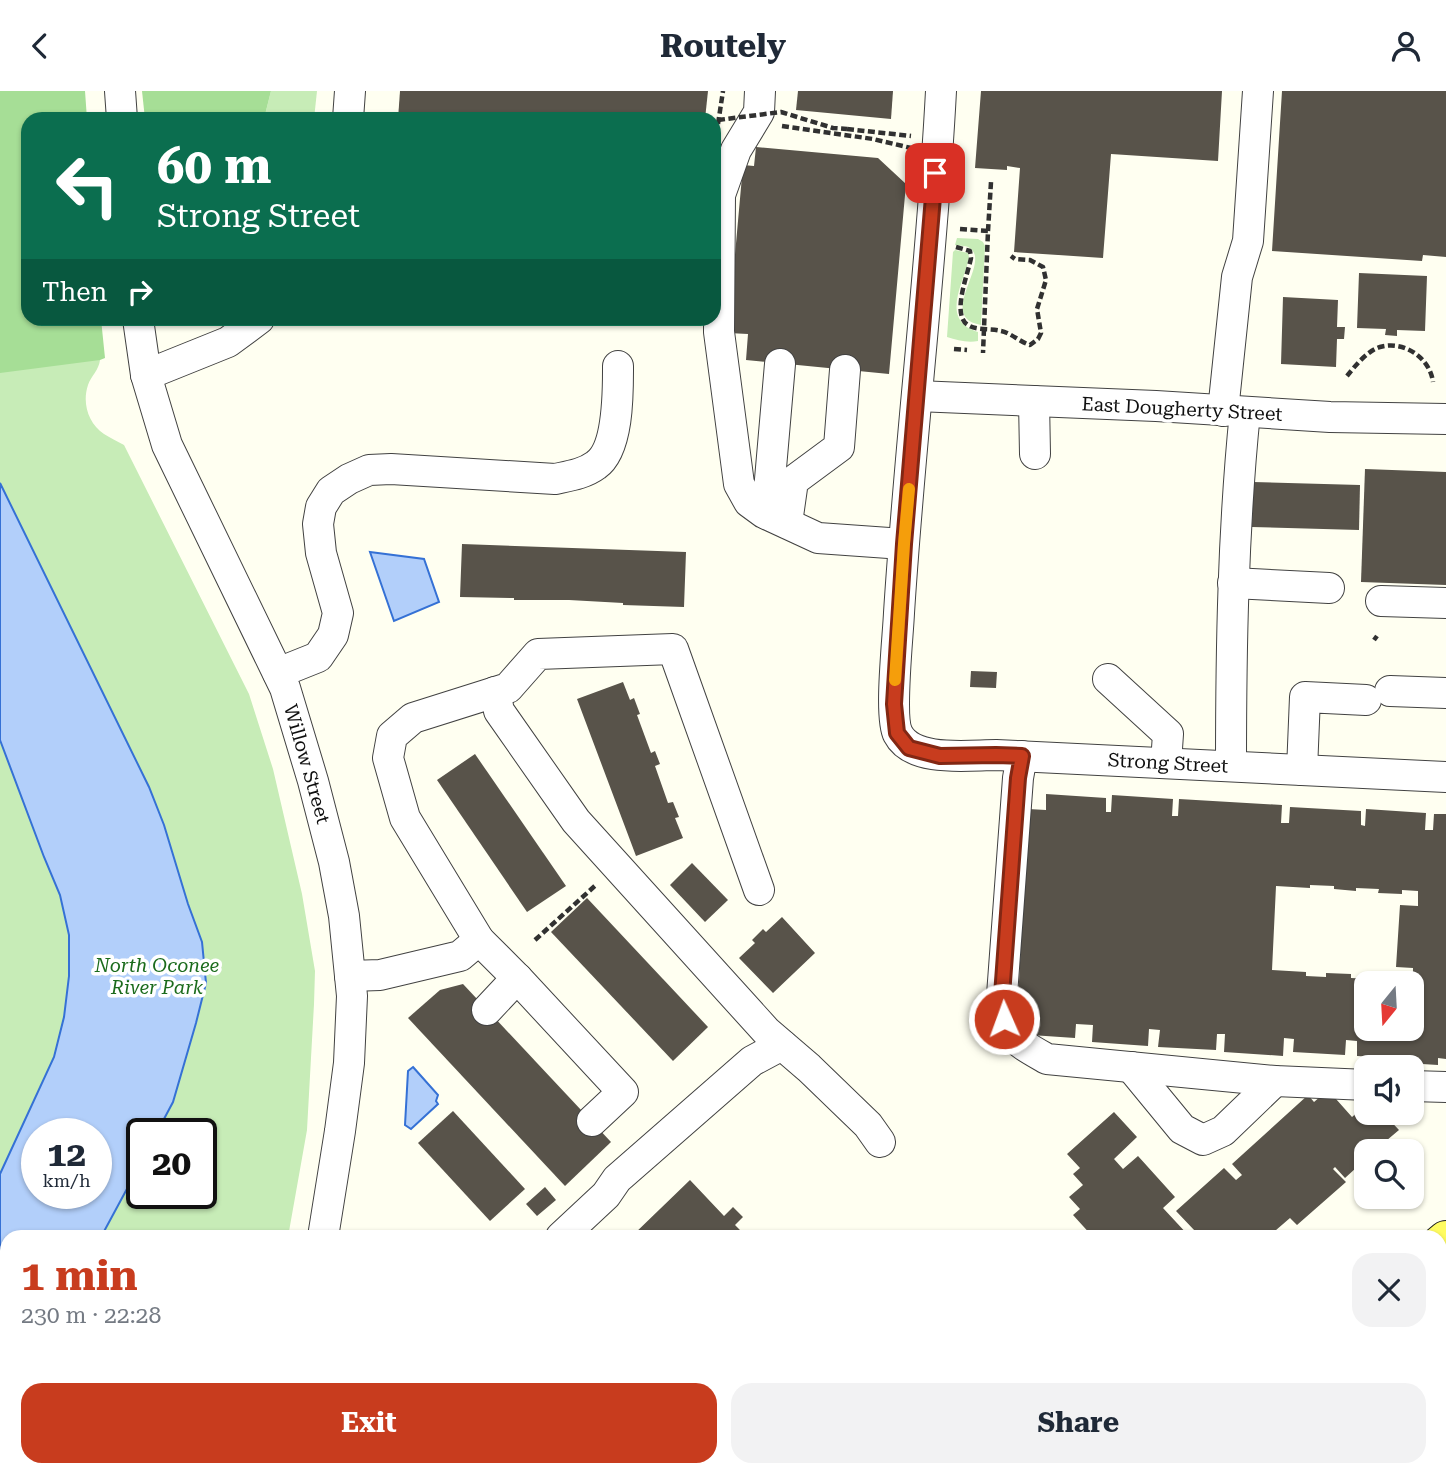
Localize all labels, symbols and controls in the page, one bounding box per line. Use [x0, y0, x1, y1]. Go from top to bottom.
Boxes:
icon: back [21, 27, 59, 65]
text: Routely [660, 27, 786, 65]
icon: person [1387, 27, 1425, 65]
text: 60 m [157, 138, 272, 195]
icon: left [42, 140, 133, 231]
pin [905, 143, 965, 203]
icon: arrive [916, 154, 954, 192]
text: Strong Street [157, 197, 360, 235]
icon: right [121, 273, 159, 311]
text: Then [42, 277, 107, 307]
street label: East Dougherty Street [1081, 392, 1283, 426]
street label: Willow Street [279, 702, 335, 826]
street label: Strong Street [1107, 748, 1229, 778]
park label: North Oconee River Park [94, 954, 220, 999]
north arrow [1354, 971, 1424, 1041]
map controls [1354, 971, 1424, 1209]
position arrow [967, 982, 1041, 1056]
button: sound [1354, 1055, 1424, 1125]
speed limit sign: 20 [126, 1118, 217, 1209]
text: 12 [47, 1134, 86, 1175]
button: search [1354, 1139, 1424, 1209]
text: km/h [42, 1170, 91, 1191]
text: 1 min [21, 1251, 138, 1300]
button: close [1352, 1253, 1426, 1327]
text: 230 m · 22:28 [21, 1302, 161, 1329]
button: Exit [21, 1383, 717, 1463]
button: Share [731, 1383, 1426, 1463]

